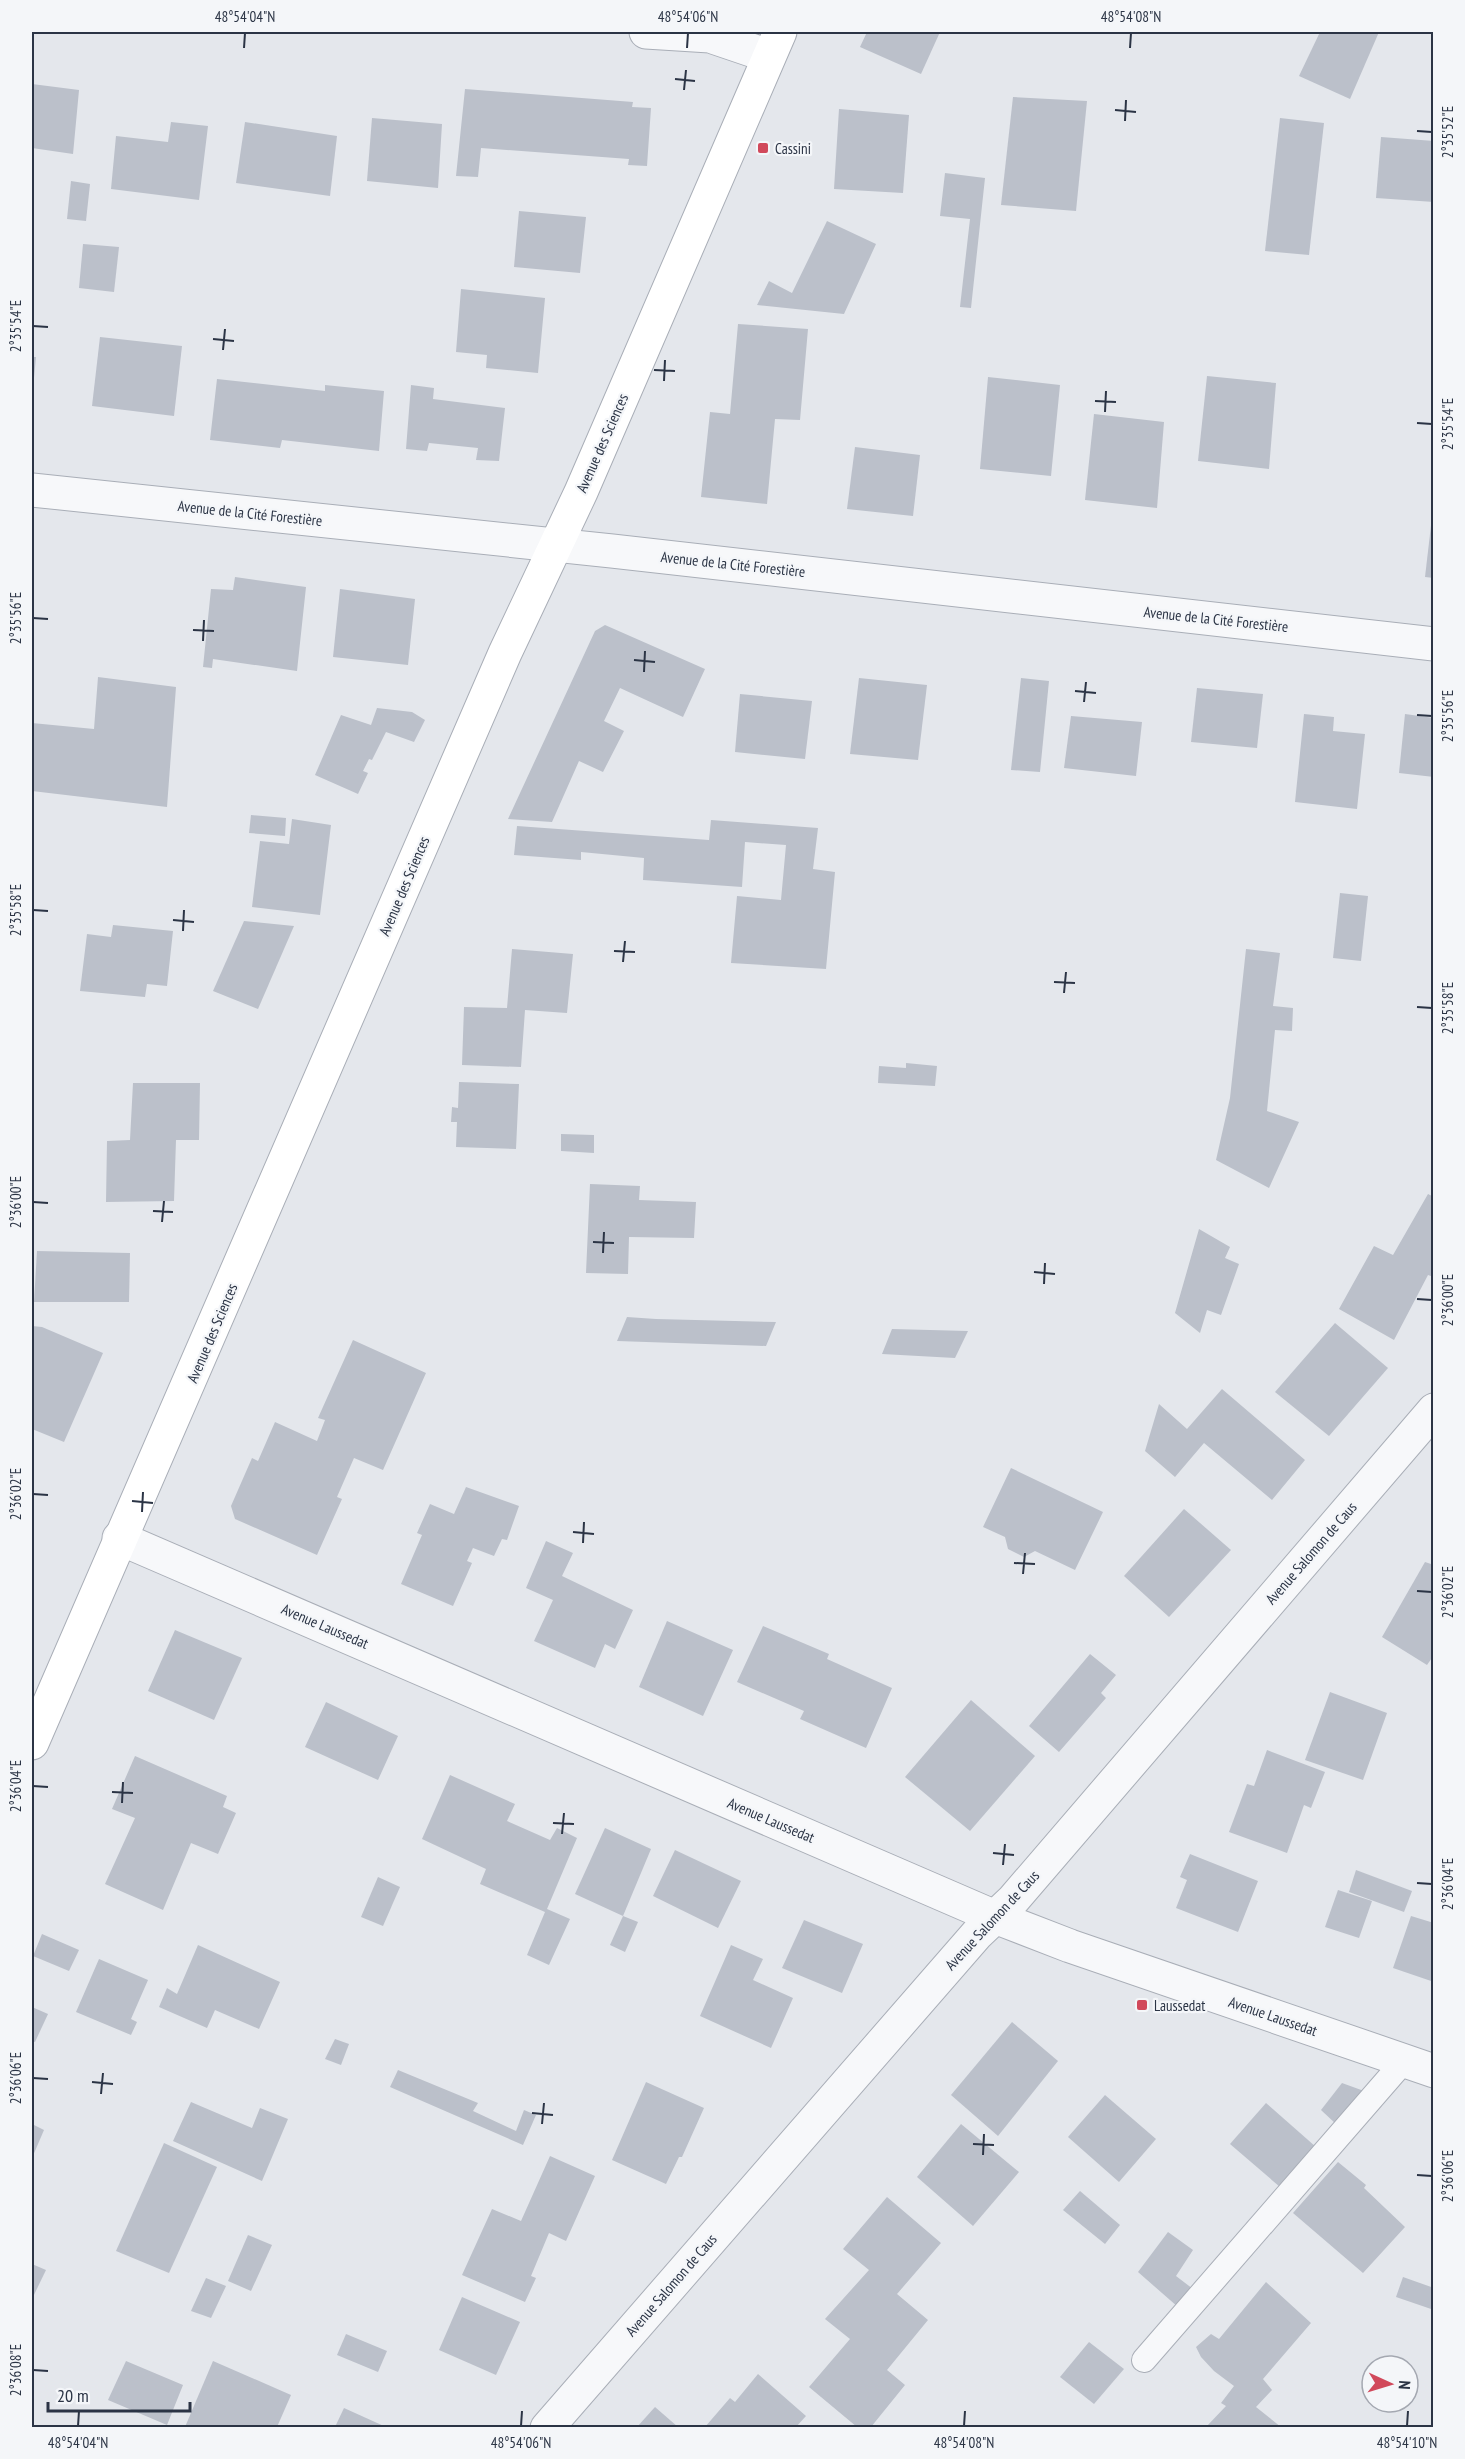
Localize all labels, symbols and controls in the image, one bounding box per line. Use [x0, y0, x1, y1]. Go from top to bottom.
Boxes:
text: 48°54'04"N [215, 7, 275, 26]
text: 48°54'06"N [658, 7, 718, 26]
text: 48°54'08"N [1101, 7, 1161, 26]
text: 2°35'52"E [1438, 106, 1457, 158]
place label: Cassini [775, 139, 811, 158]
marker: Cassini [756, 141, 770, 155]
text: 2°35'54"E [6, 300, 25, 352]
street label: Avenue des Sciences [572, 391, 632, 495]
text: 2°35'54"E [1438, 398, 1457, 450]
street label: Avenue de la Cité Forestière [177, 496, 323, 530]
street label: Avenue de la Cité Forestière [660, 547, 806, 581]
text: 2°35'56"E [6, 592, 25, 644]
street label: Avenue de la Cité Forestière [1143, 602, 1289, 636]
text: 2°35'56"E [1438, 690, 1457, 742]
street label: Avenue des Sciences [375, 833, 433, 939]
text: 2°35'58"E [6, 884, 25, 936]
text: 2°35'58"E [1438, 982, 1457, 1034]
text: 2°36'00"E [6, 1176, 25, 1228]
text: 2°36'00"E [1438, 1274, 1457, 1326]
street label: Avenue des Sciences [183, 1280, 241, 1386]
text: 2°36'02"E [6, 1468, 25, 1520]
street label: Avenue Salomon de Caus [1261, 1498, 1361, 1608]
text: 2°36'02"E [1438, 1566, 1457, 1618]
street label: Avenue Laussedat [279, 1599, 371, 1653]
text: 2°36'04"E [6, 1760, 25, 1812]
street label: Avenue Laussedat [725, 1793, 817, 1847]
text: 2°36'04"E [1438, 1858, 1457, 1910]
street label: Avenue Salomon de Caus [941, 1866, 1043, 1974]
street label: Avenue Laussedat [1226, 1992, 1320, 2040]
place label: Laussedat [1154, 1996, 1205, 2015]
marker: Laussedat [1135, 1998, 1149, 2012]
text: 2°36'06"E [6, 2052, 25, 2104]
text: 2°36'06"E [1438, 2150, 1457, 2202]
street label: Avenue Salomon de Caus [621, 2230, 721, 2340]
text: 2°36'08"E [6, 2344, 25, 2396]
north arrow [1360, 2354, 1420, 2414]
scale bar [48, 2375, 190, 2413]
text: N [1395, 2380, 1415, 2390]
text: 20 m [57, 2384, 89, 2407]
text: 48°54'04"N [48, 2433, 108, 2452]
text: 48°54'06"N [491, 2433, 551, 2452]
text: 48°54'08"N [934, 2433, 994, 2452]
text: 48°54'10"N [1377, 2433, 1437, 2452]

